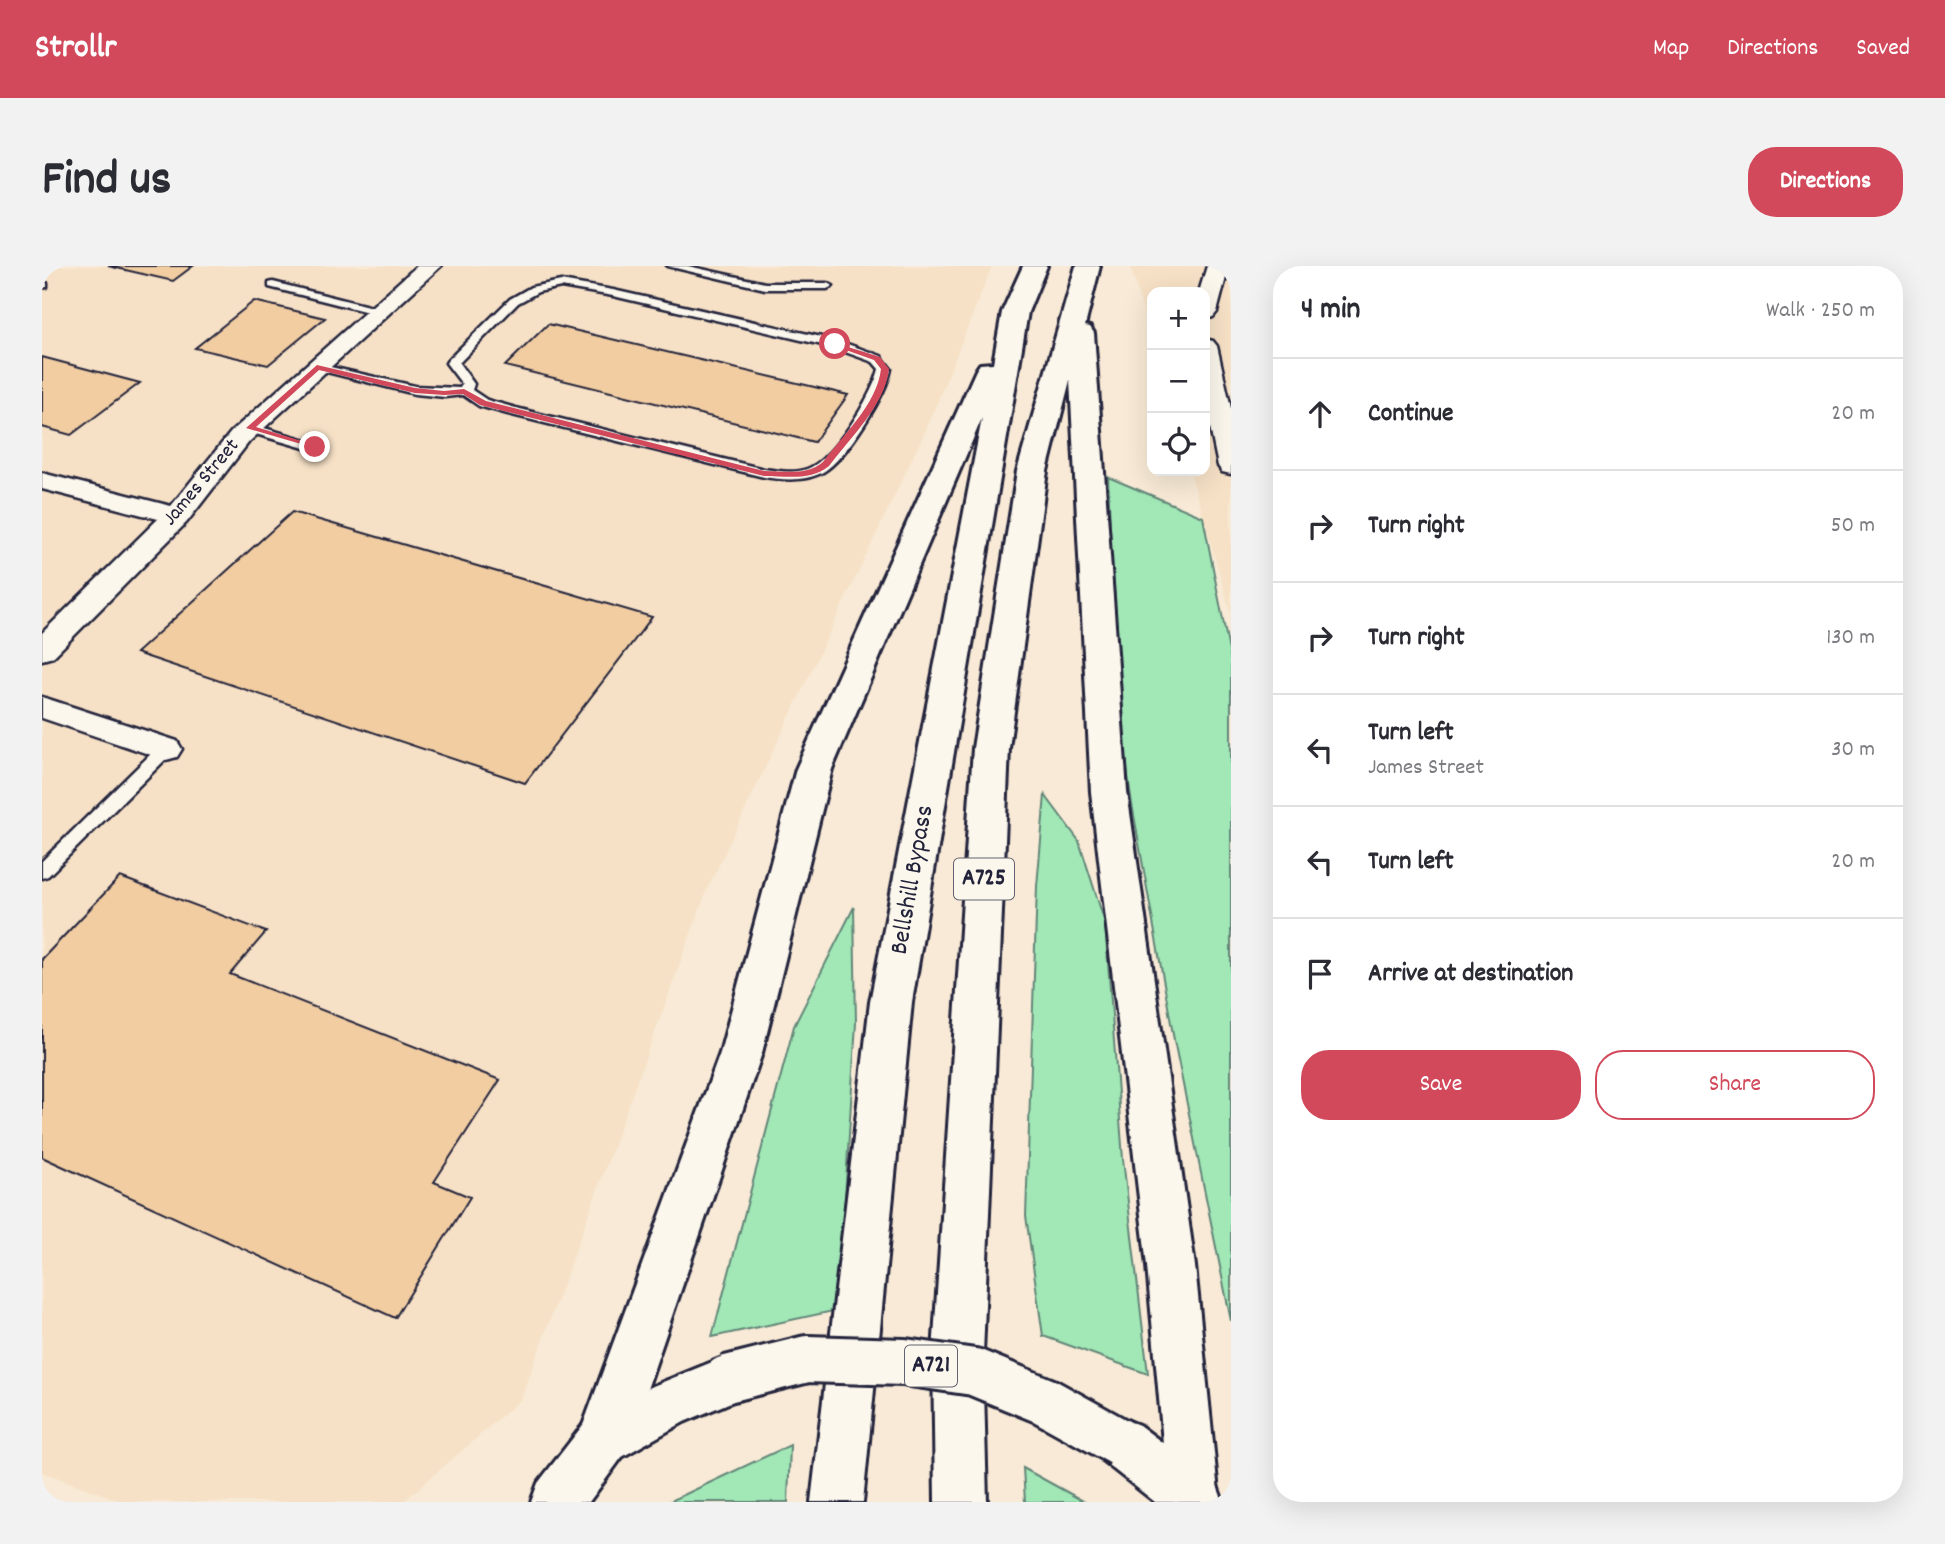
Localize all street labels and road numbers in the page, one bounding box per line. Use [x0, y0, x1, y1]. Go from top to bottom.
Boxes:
street label: James Street [156, 433, 248, 533]
street label: Bellshill Bypass [882, 802, 944, 958]
road number: A725 [954, 858, 1014, 900]
road number: A721 [905, 1346, 957, 1386]

